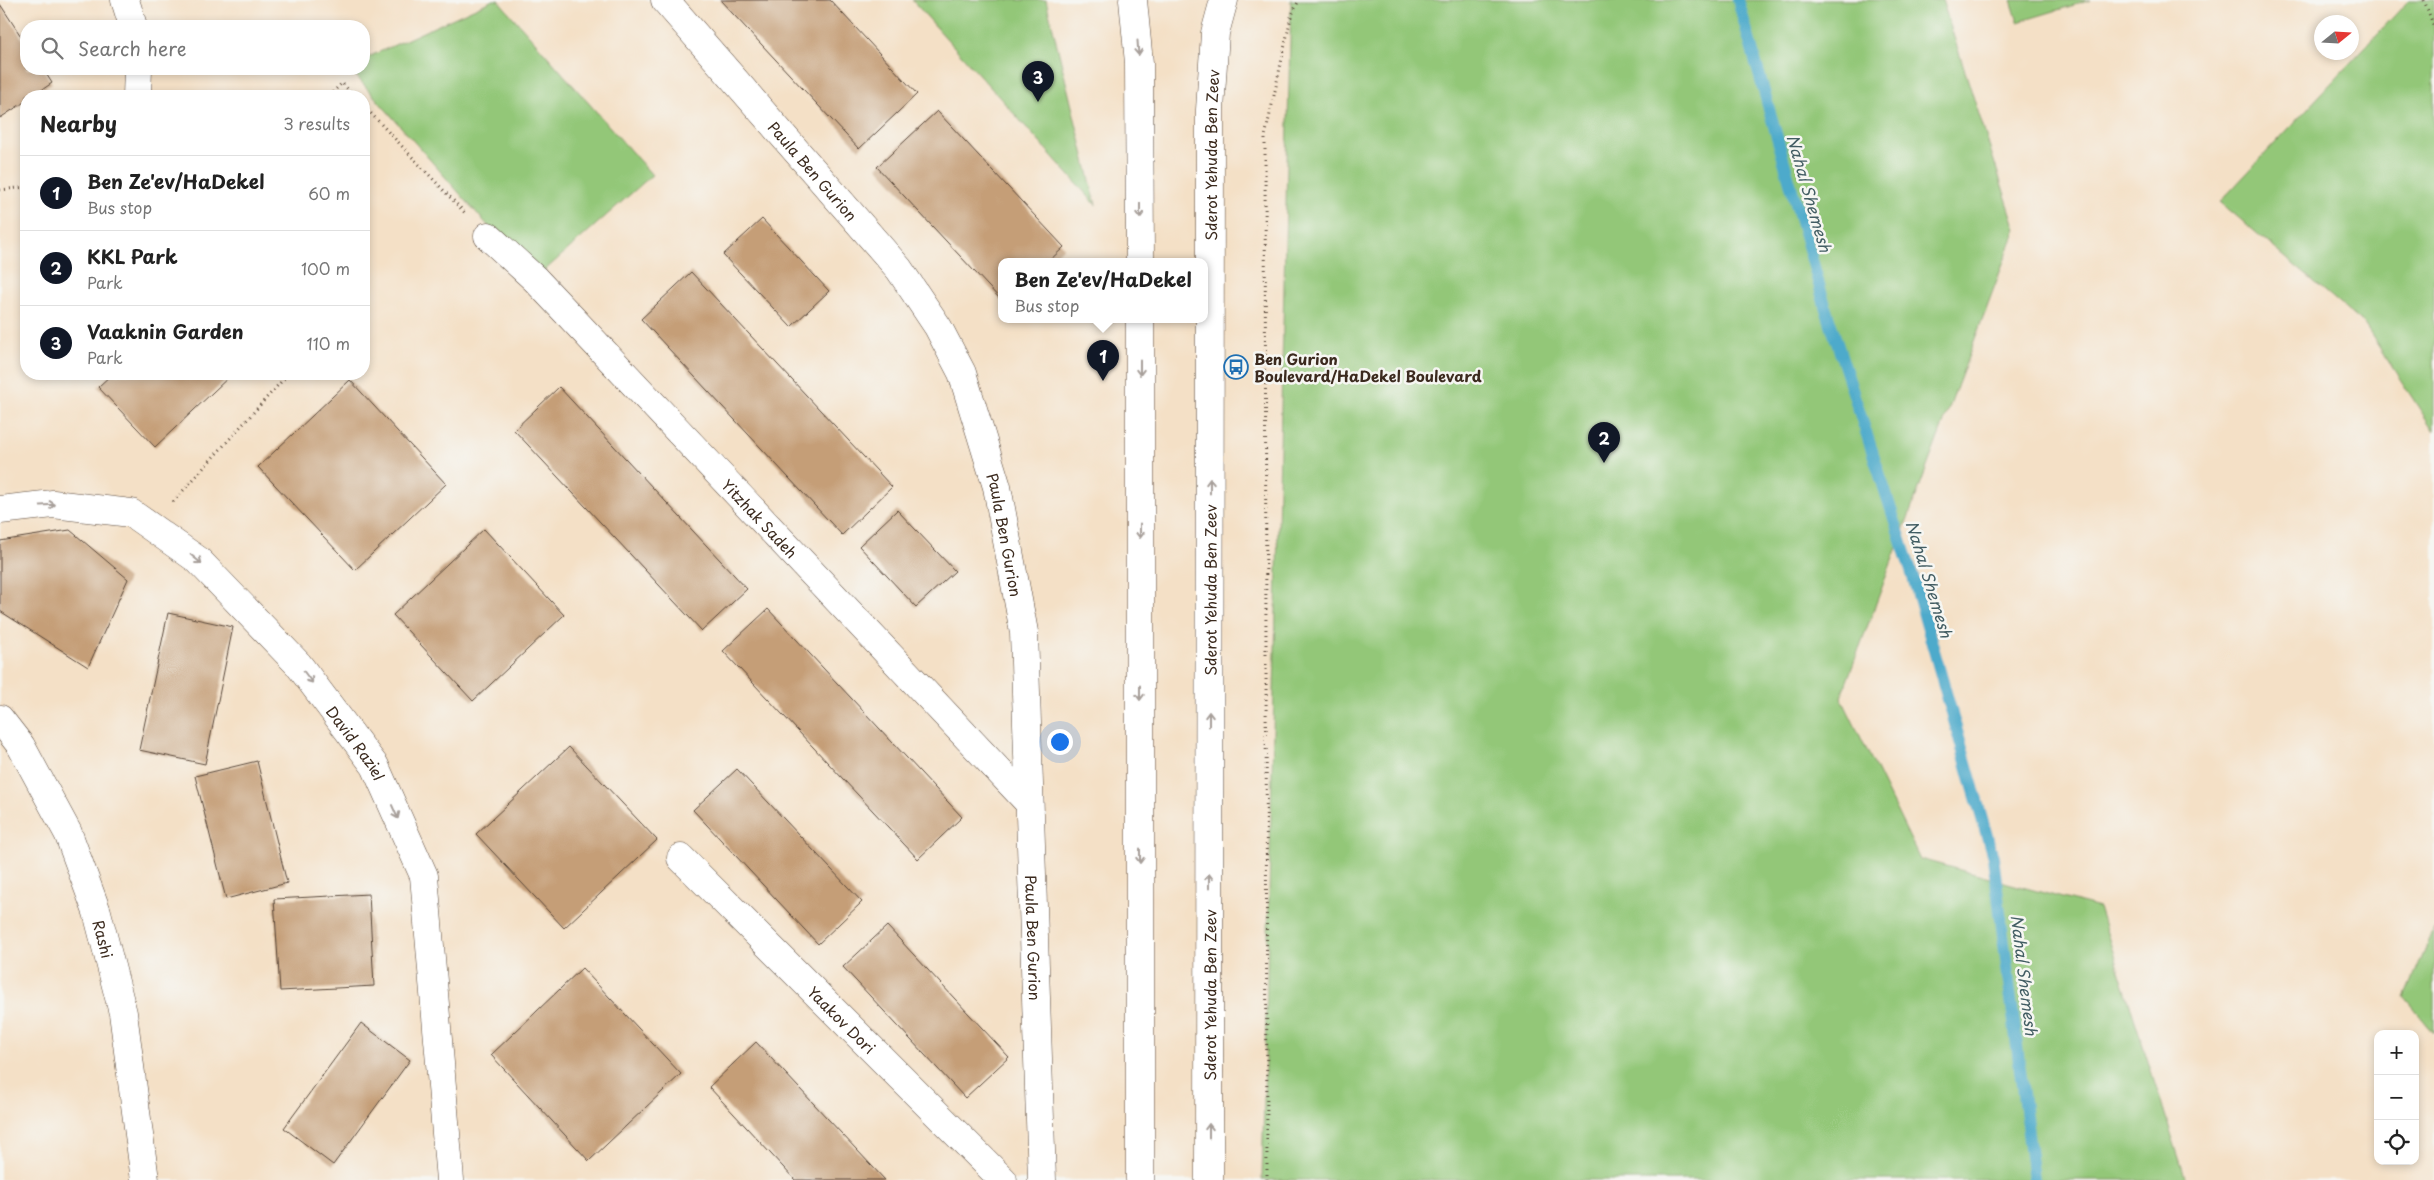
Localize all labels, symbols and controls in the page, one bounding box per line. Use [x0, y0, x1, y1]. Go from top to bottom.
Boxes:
north arrow [2314, 15, 2359, 60]
search box [20, 20, 370, 75]
icon: search [38, 34, 66, 62]
text: Search here [78, 34, 187, 62]
one-way arrow [1133, 40, 1143, 56]
pin: 3 [1022, 61, 1054, 102]
street label: Sderot Yehuda Ben Zeev [1198, 68, 1224, 241]
text: Nearby [40, 107, 117, 139]
text: 3 results [283, 111, 350, 135]
street label: Paula Ben Gurion [763, 116, 863, 226]
water label: Nahal Shemesh [1782, 131, 1838, 255]
text: Ben Ze'ev/HaDekel [87, 167, 264, 195]
text: 1 [52, 181, 60, 205]
text: 60 m [308, 181, 350, 205]
text: Bus stop [87, 195, 152, 219]
one-way arrow [1135, 202, 1145, 219]
text: KKL Park [87, 242, 178, 270]
text: 2 [50, 256, 62, 280]
text: 100 m [301, 256, 350, 280]
popup [998, 258, 1208, 323]
text: Ben Ze'ev/HaDekel [1014, 265, 1192, 293]
text: Park [87, 270, 123, 294]
text: Bus stop [1014, 293, 1079, 317]
text: Vaaknin Garden [87, 317, 244, 345]
text: 3 [51, 331, 61, 355]
text: 110 m [307, 331, 350, 355]
pin: 1 [1087, 340, 1119, 381]
text: Park [87, 345, 123, 369]
place label: Ben Gurion Boulevard/HaDekel Boulevard [1254, 347, 1482, 387]
bus stop icon: Ben Gurion Boulevard/HaDekel Boulevard [1223, 354, 1249, 380]
one-way arrow [1135, 360, 1145, 376]
pin: 2 [1588, 422, 1620, 463]
street label: Paula Ben Gurion [982, 470, 1029, 599]
street label: Yitzhak Sadeh [717, 473, 803, 563]
one-way arrow [1205, 479, 1215, 495]
one-way arrow [40, 501, 56, 510]
street label: Sderot Yehuda Ben Zeev [1198, 504, 1221, 676]
water label: Nahal Shemesh [1901, 518, 1959, 641]
one-way arrow [1135, 522, 1145, 539]
one-way arrow [189, 554, 202, 565]
one-way arrow [303, 670, 313, 684]
one-way arrow [1135, 685, 1145, 701]
street label: David Raziel [321, 700, 391, 784]
one-way arrow [1204, 711, 1214, 728]
your location [1047, 729, 1073, 755]
one-way arrow [391, 804, 401, 819]
one-way arrow [1135, 848, 1145, 864]
one-way arrow [1204, 874, 1214, 890]
street label: Paula Ben Gurion [1020, 875, 1048, 1001]
street label: Sderot Yehuda Ben Zeev [1198, 909, 1221, 1081]
water label: Nahal Shemesh [2006, 913, 2044, 1037]
street label: Rashi [88, 917, 120, 961]
street label: Yaakov Dori [803, 980, 881, 1058]
map controls [2374, 1030, 2419, 1165]
button: + [2374, 1030, 2419, 1075]
button: − [2374, 1075, 2419, 1120]
button: locate [2374, 1120, 2419, 1165]
one-way arrow [1204, 1124, 1214, 1140]

